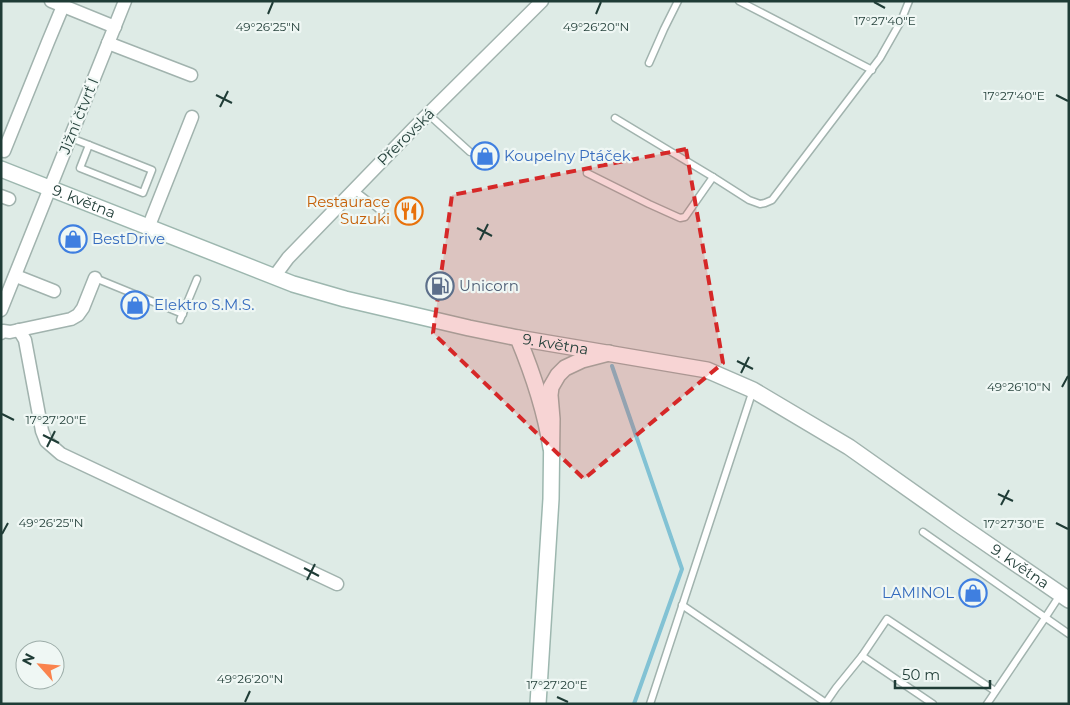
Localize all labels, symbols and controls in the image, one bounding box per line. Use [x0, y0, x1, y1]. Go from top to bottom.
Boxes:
text: 17°27'40"E [854, 13, 916, 28]
text: 49°26'25"N [235, 19, 301, 34]
text: 49°26'20"N [563, 19, 629, 34]
street label: Jižní čtvrť I [54, 75, 102, 158]
text: 17°27'40"E [983, 88, 1045, 103]
street label: Přerovská [373, 104, 438, 169]
shop icon: Koupelny Ptáček [470, 141, 500, 171]
place label: Koupelny Ptáček [504, 146, 631, 165]
street label: 9. května [49, 180, 119, 222]
place label: Restaurace Suzuki [306, 192, 390, 228]
restaurant icon: Restaurace Suzuki [394, 196, 424, 226]
shop icon: BestDrive [58, 224, 88, 254]
place label: BestDrive [92, 229, 165, 248]
fuel station icon: Unicorn [425, 271, 455, 301]
place label: Unicorn [459, 276, 519, 295]
shop icon: Elektro S.M.S. [120, 290, 150, 320]
place label: Elektro S.M.S. [154, 295, 254, 314]
street label: 9. května [521, 329, 590, 359]
text: 49°26'10"N [987, 379, 1051, 394]
text: 17°27'20"E [25, 412, 87, 427]
text: 49°26'25"N [18, 515, 84, 530]
text: 17°27'30"E [984, 516, 1045, 531]
street label: 9. května [987, 539, 1053, 593]
shop icon: LAMINOL [958, 578, 988, 608]
place label: LAMINOL [882, 583, 954, 602]
north arrow [15, 640, 65, 690]
text: N [18, 650, 39, 668]
scale bar [895, 658, 990, 690]
text: 50 m [902, 665, 940, 684]
text: 49°26'20"N [217, 671, 283, 686]
text: 17°27'20"E [526, 677, 588, 692]

